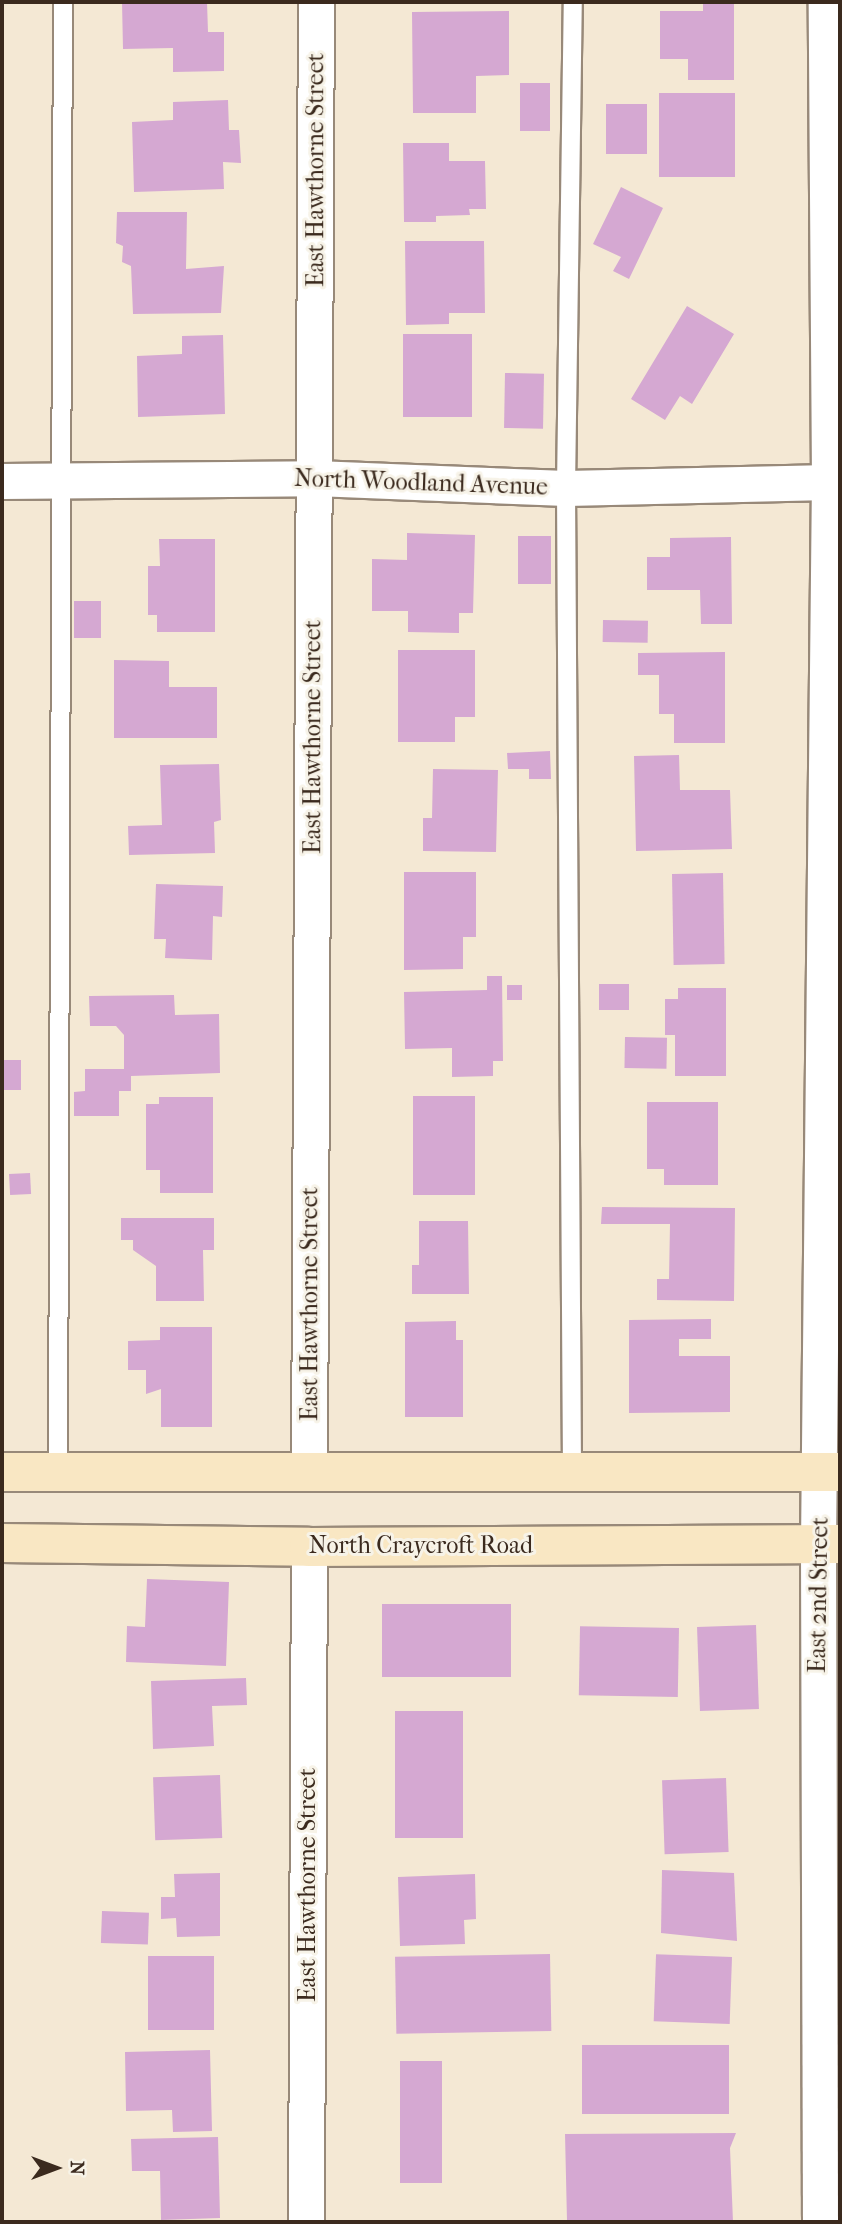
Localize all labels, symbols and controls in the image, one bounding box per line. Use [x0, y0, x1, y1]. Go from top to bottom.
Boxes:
street label: East Hawthorne Street [302, 53, 330, 287]
street label: North Woodland Avenue [294, 464, 548, 502]
street label: East Hawthorne Street [299, 620, 327, 854]
street label: East Hawthorne Street [296, 1187, 324, 1421]
street label: East 2nd Street [803, 1517, 835, 1673]
street label: North Craycroft Road [309, 1532, 533, 1560]
street label: East Hawthorne Street [294, 1768, 322, 2002]
north arrow [21, 2133, 91, 2203]
text: N [66, 2161, 88, 2175]

